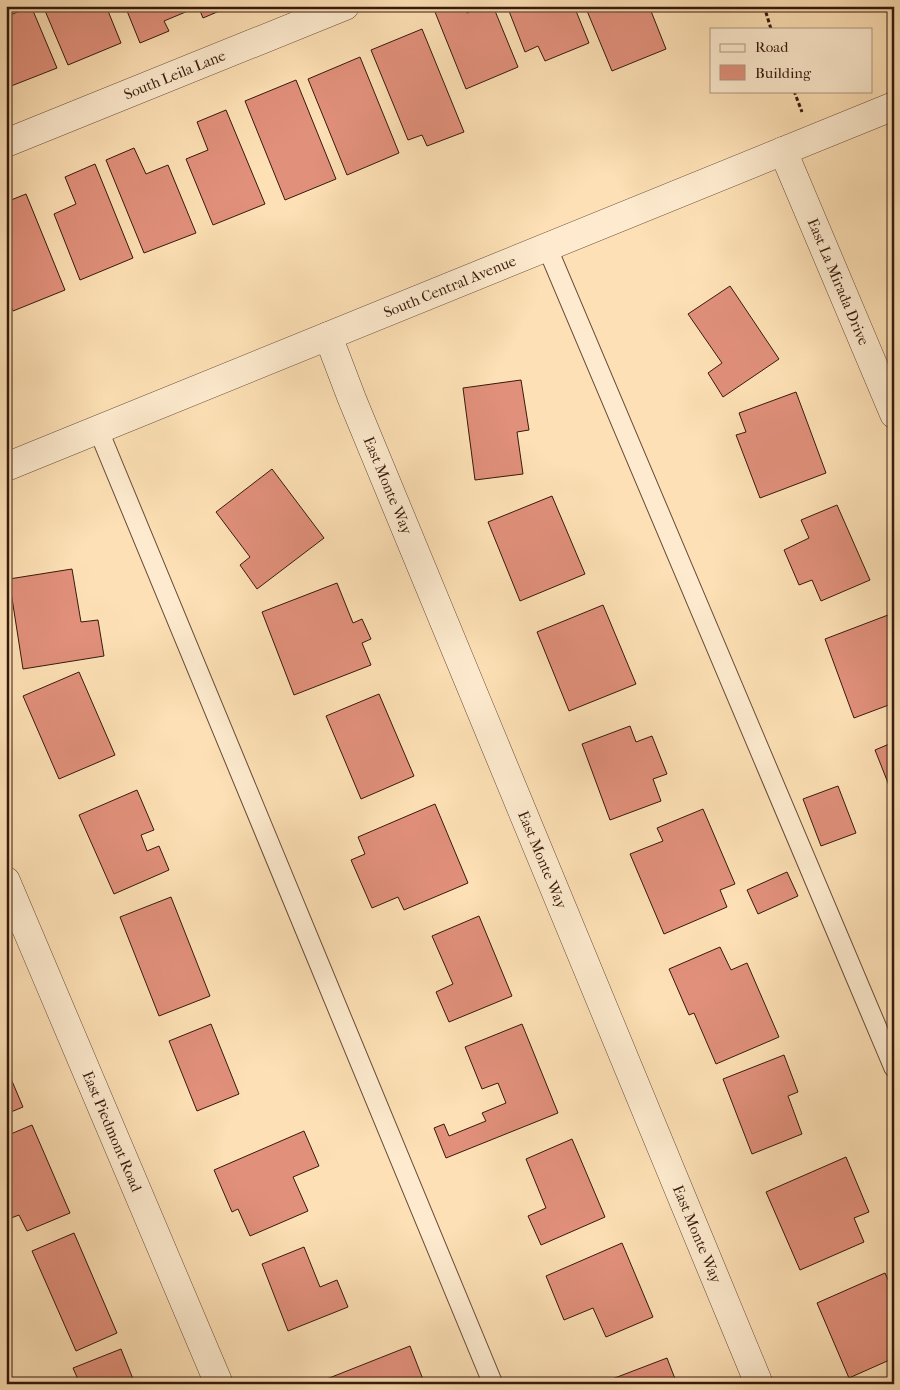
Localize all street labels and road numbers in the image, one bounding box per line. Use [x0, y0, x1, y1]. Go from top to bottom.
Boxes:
street label: South Leila Lane [121, 46, 229, 103]
street label: East La Mirada Drive [803, 216, 873, 348]
street label: South Central Avenue [381, 251, 519, 322]
street label: East Monte Way [360, 434, 416, 538]
street label: East Monte Way [514, 808, 571, 912]
street label: East Piedmont Road [78, 1068, 146, 1195]
street label: East Monte Way [669, 1182, 726, 1287]

